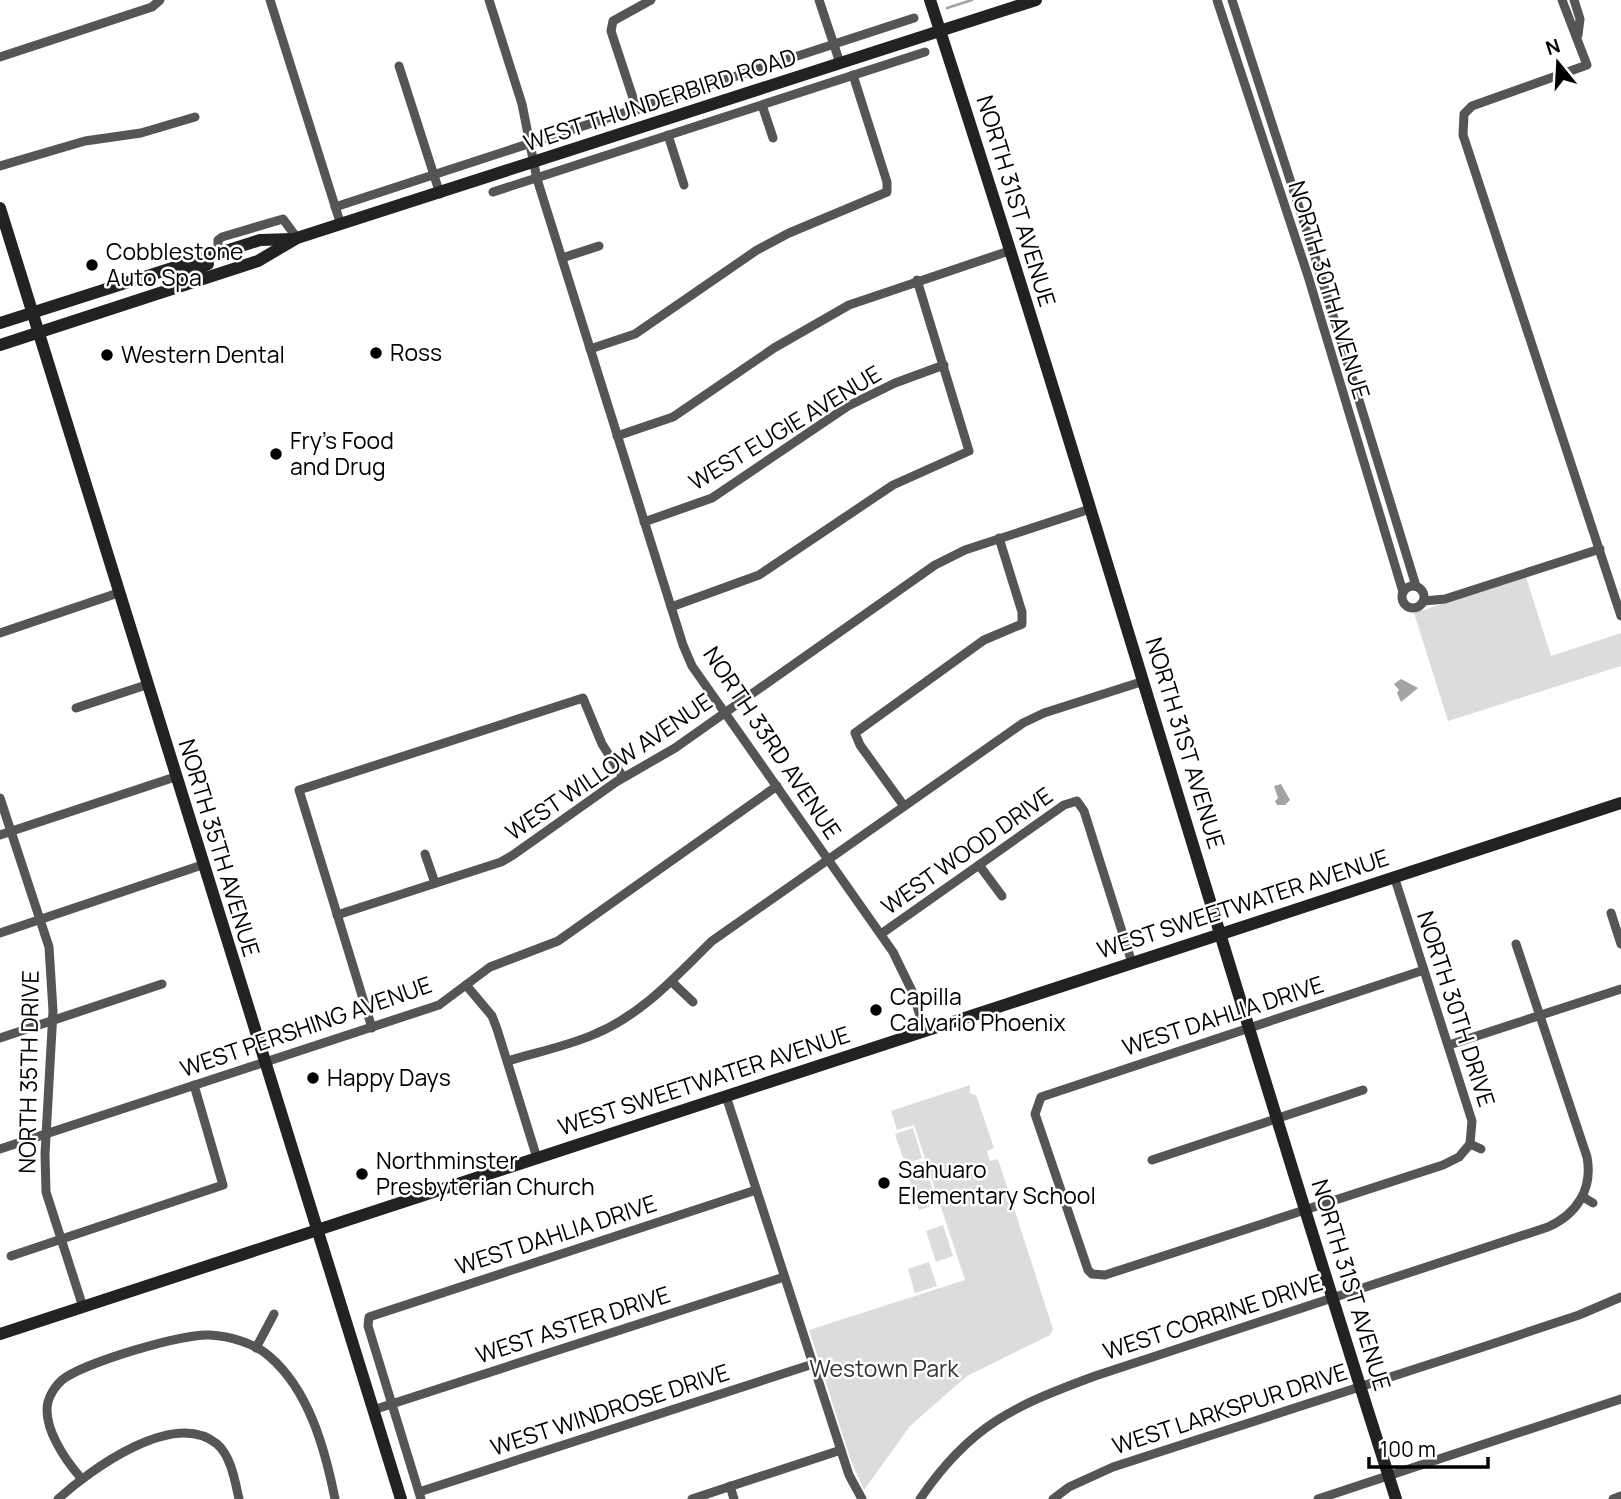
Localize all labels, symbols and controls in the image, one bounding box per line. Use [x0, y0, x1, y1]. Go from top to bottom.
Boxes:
north arrow [1523, 28, 1593, 98]
text: N [1542, 32, 1563, 61]
street label: WEST THUNDERBIRD ROAD [519, 40, 800, 158]
street label: NORTH 31ST AVENUE [970, 91, 1064, 310]
street label: NORTH 30TH AVENUE [1282, 177, 1378, 403]
place label: Cobblestone Auto Spa [106, 235, 244, 293]
marker: Cobblestone Auto Spa [84, 257, 100, 273]
place label: Ross [390, 336, 442, 368]
place label: Western Dental [121, 338, 285, 370]
marker: Ross [368, 345, 384, 361]
marker: Western Dental [99, 347, 115, 363]
street label: WEST EUGIE AVENUE [682, 357, 887, 497]
place label: Fry's Food and Drug [290, 424, 394, 482]
marker: Fry's Food and Drug [268, 446, 284, 462]
street label: NORTH 31ST AVENUE [1139, 633, 1233, 852]
street label: NORTH 33RD AVENUE [696, 640, 849, 845]
street label: WEST WILLOW AVENUE [499, 685, 718, 847]
street label: NORTH 35TH AVENUE [172, 735, 268, 960]
street label: WEST WOOD DRIVE [874, 779, 1059, 921]
street label: WEST SWEETWATER AVENUE [1093, 841, 1393, 965]
street label: NORTH 30TH DRIVE [1410, 907, 1504, 1111]
street label: WEST DAHLIA DRIVE [1118, 967, 1327, 1063]
street label: WEST PERSHING AVENUE [176, 968, 436, 1084]
street label: NORTH 35TH DRIVE [10, 970, 46, 1174]
place label: Capilla Calvario Phoenix [890, 980, 1066, 1038]
marker: Capilla Calvario Phoenix [868, 1002, 884, 1018]
street label: WEST SWEETWATER AVENUE [554, 1018, 854, 1142]
place label: Happy Days [327, 1061, 451, 1093]
marker: Happy Days [305, 1070, 321, 1086]
place label: Northminster Presbyterian Church [376, 1144, 595, 1202]
place label: Sahuaro Elementary School [898, 1153, 1096, 1211]
marker: Northminster Presbyterian Church [354, 1166, 370, 1182]
marker: Sahuaro Elementary School [876, 1175, 892, 1191]
street label: NORTH 31ST AVENUE [1305, 1175, 1399, 1394]
street label: WEST DAHLIA DRIVE [451, 1186, 660, 1282]
street label: WEST CORRINE DRIVE [1099, 1265, 1327, 1367]
street label: WEST ASTER DRIVE [472, 1278, 674, 1371]
park label: Westown Park [809, 1352, 959, 1384]
street label: WEST WINDROSE DRIVE [486, 1355, 733, 1463]
street label: WEST LARKSPUR DRIVE [1108, 1355, 1351, 1461]
scale bar [1369, 1426, 1488, 1470]
text: 100 m [1380, 1435, 1436, 1463]

